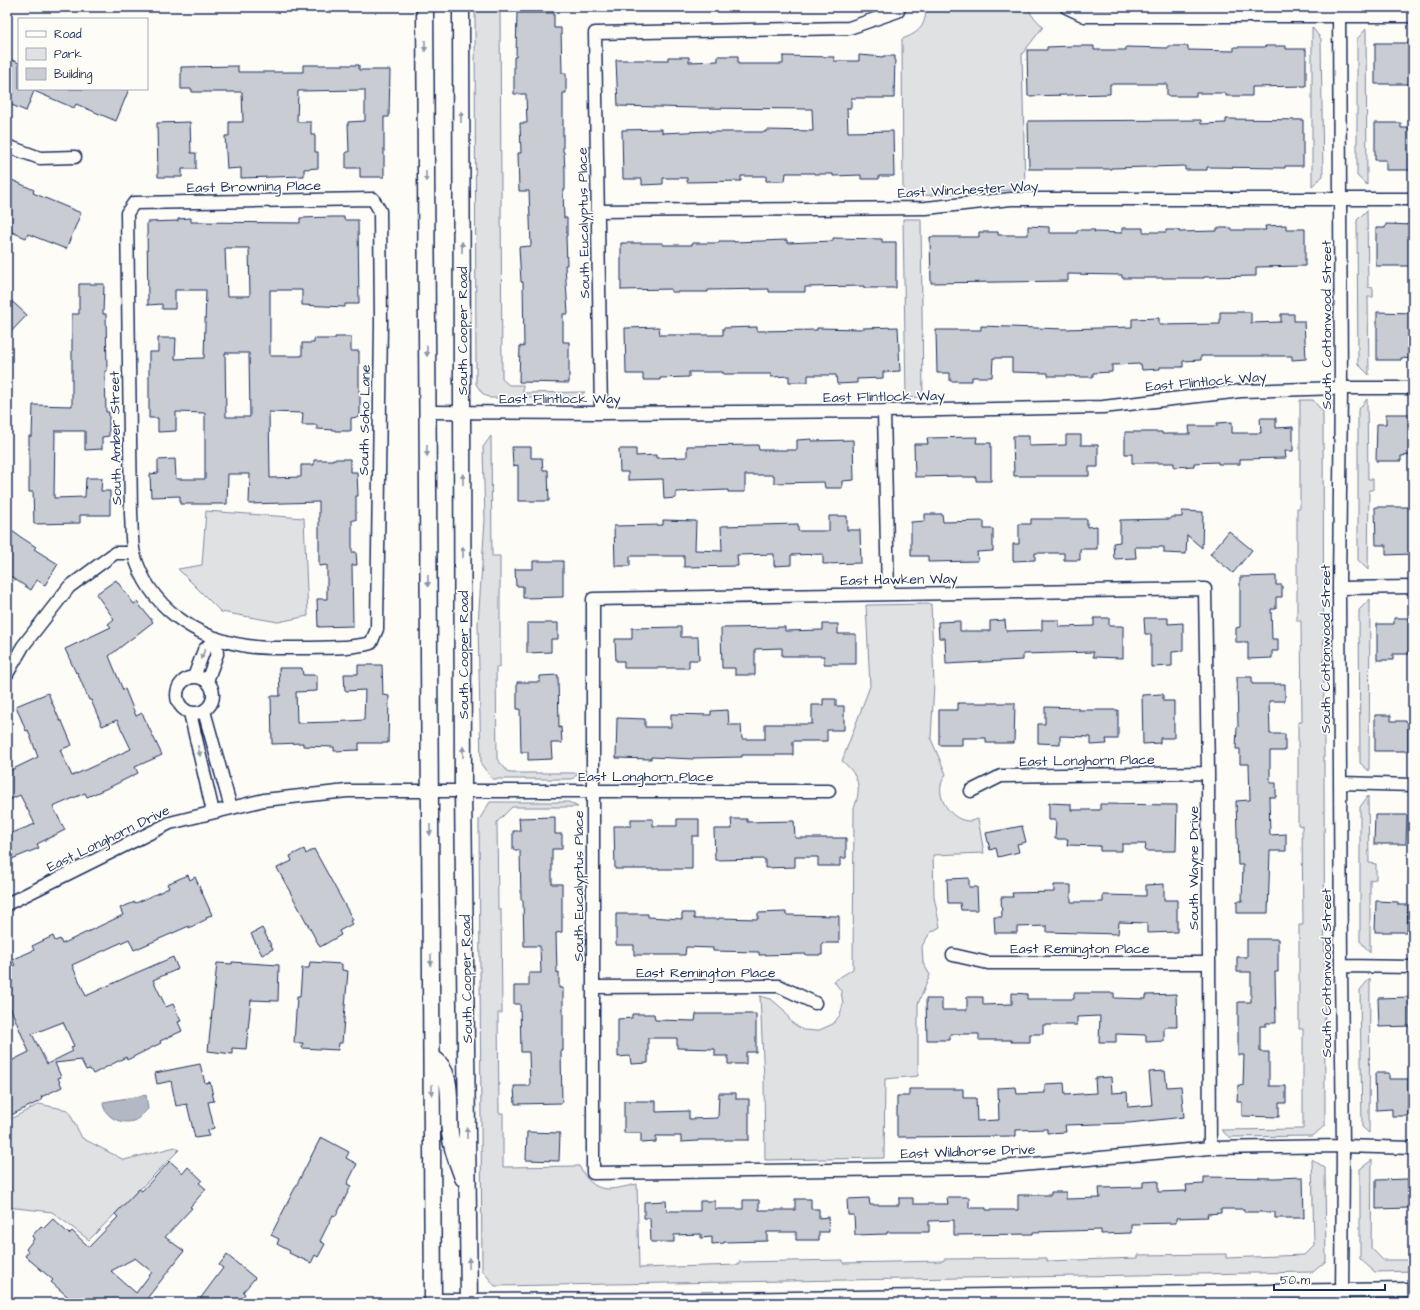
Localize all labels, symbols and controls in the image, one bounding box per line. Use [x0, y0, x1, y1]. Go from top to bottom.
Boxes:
legend [18, 18, 148, 90]
text: Road [54, 26, 82, 43]
one-way arrow [422, 40, 428, 53]
text: Park [54, 46, 82, 63]
text: Building [54, 66, 92, 84]
one-way arrow [458, 111, 465, 123]
street label: South Eucalyptus Place [573, 147, 595, 299]
one-way arrow [423, 170, 429, 183]
street label: East Browning Place [187, 176, 322, 198]
street label: East Winchester Way [897, 176, 1039, 204]
one-way arrow [459, 240, 465, 253]
street label: South Cottonwood Street [1317, 240, 1337, 410]
street label: South Cooper Road [453, 267, 473, 395]
one-way arrow [424, 345, 430, 358]
street label: South Soho Lane [354, 364, 376, 476]
street label: East Flintlock Way [1145, 367, 1268, 397]
street label: South Amber Street [105, 370, 127, 505]
street label: East Flintlock Way [823, 386, 945, 408]
street label: East Flintlock Way [499, 389, 621, 409]
one-way arrow [424, 445, 430, 458]
one-way arrow [460, 472, 466, 485]
one-way arrow [460, 545, 466, 558]
street label: South Cottonwood Street [1316, 564, 1336, 734]
street label: East Hawken Way [840, 569, 958, 591]
one-way arrow [425, 575, 431, 588]
street label: South Cooper Road [454, 591, 474, 719]
one-way arrow [199, 649, 205, 661]
one-way arrow [196, 745, 202, 757]
one-way arrow [460, 745, 466, 758]
street label: East Longhorn Place [1019, 750, 1155, 772]
street label: East Longhorn Place [578, 767, 714, 787]
street label: East Longhorn Drive [44, 800, 174, 877]
street label: South Wayne Drive [1184, 806, 1204, 930]
street label: South Eucalyptus Place [569, 810, 589, 962]
one-way arrow [427, 824, 433, 837]
street label: South Cottonwood Street [1317, 888, 1337, 1058]
street label: South Cooper Road [456, 914, 478, 1043]
street label: East Remington Place [1010, 939, 1150, 959]
one-way arrow [428, 954, 434, 967]
street label: East Remington Place [636, 963, 776, 983]
one-way arrow [429, 1084, 435, 1097]
one-way arrow [464, 1126, 470, 1139]
street label: East Wildhorse Drive [900, 1140, 1036, 1164]
one-way arrow [465, 1257, 472, 1269]
scale bar [1274, 1266, 1385, 1292]
text: 50 m [1280, 1272, 1311, 1289]

